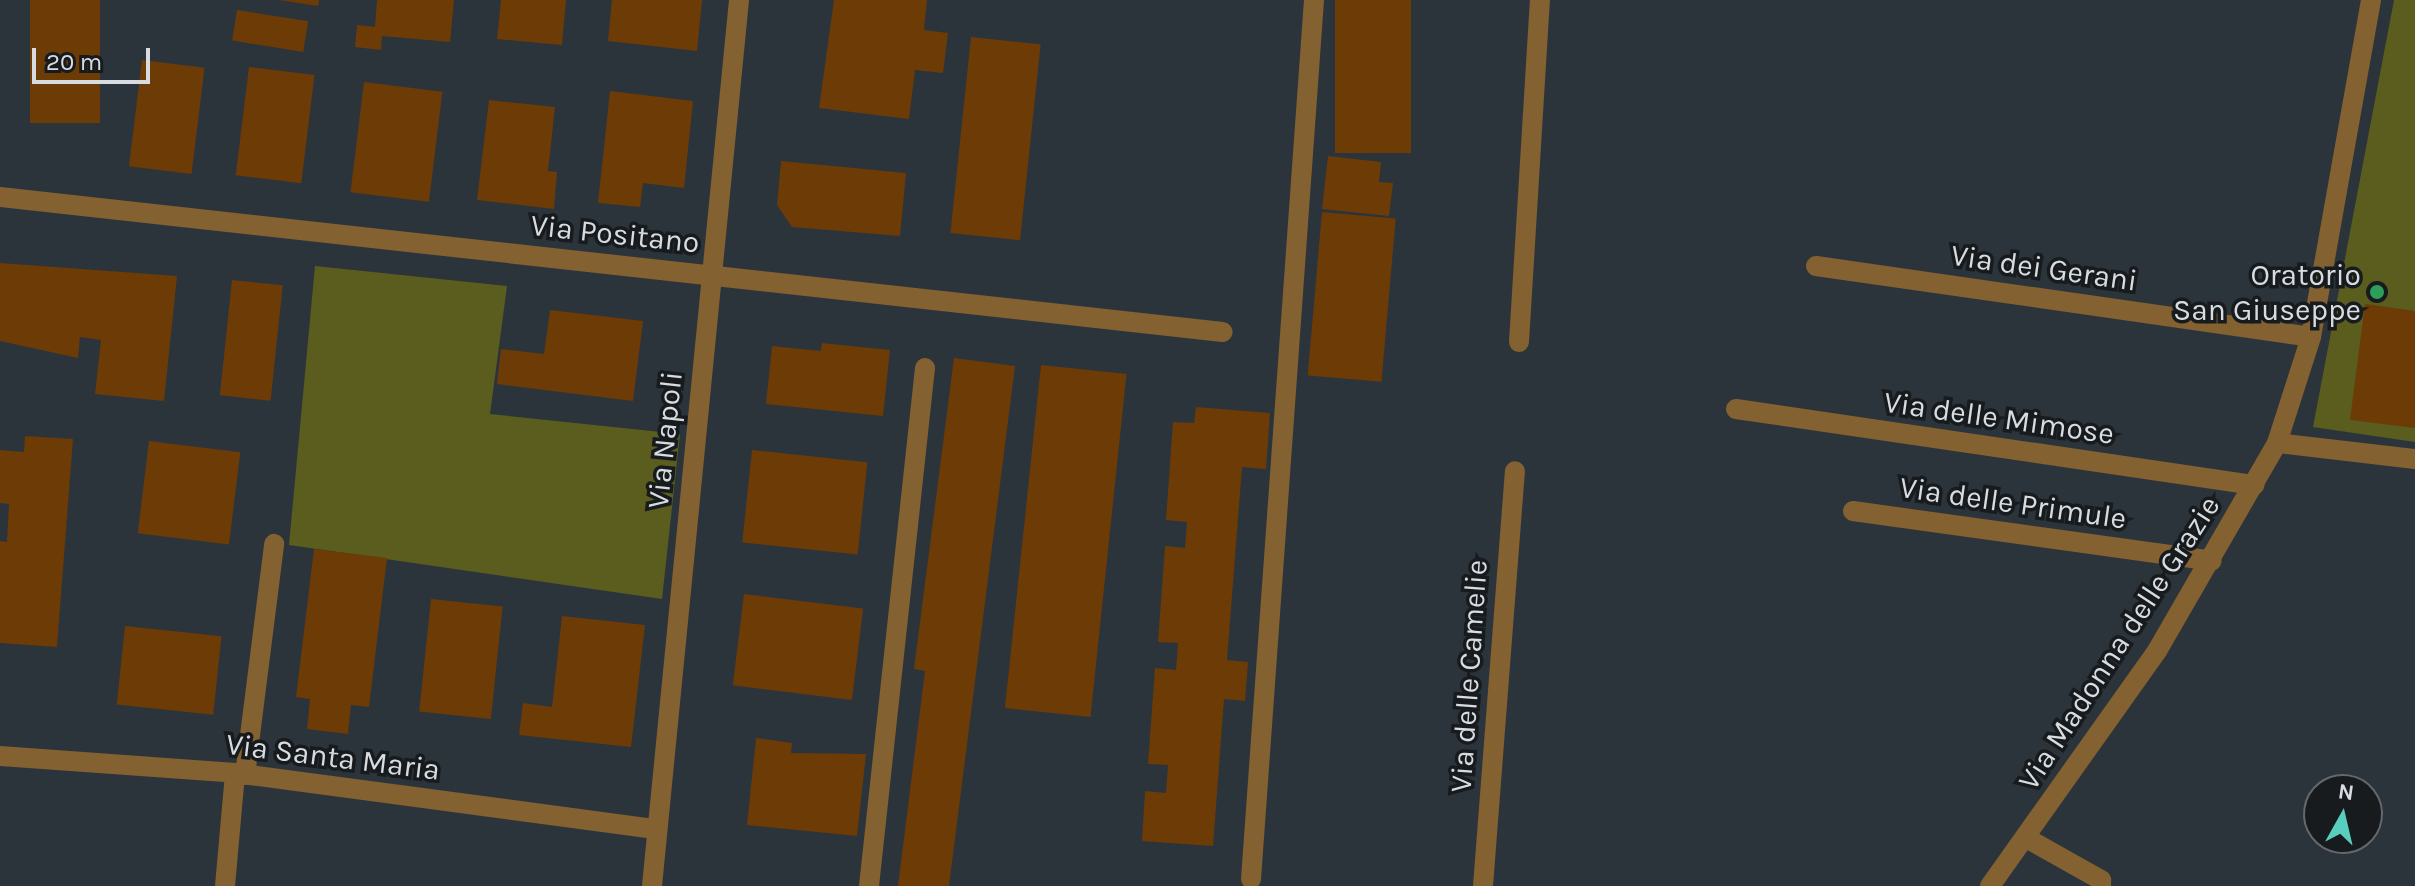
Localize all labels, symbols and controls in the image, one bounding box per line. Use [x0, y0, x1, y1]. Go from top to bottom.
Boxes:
scale bar [36, 32, 154, 82]
text: 20 m [46, 48, 102, 76]
street label: Via Positano [529, 207, 701, 261]
street label: Via dei Gerani [1948, 237, 2140, 299]
place label: Oratorio San Giuseppe [2173, 257, 2361, 328]
marker: Oratorio San Giuseppe [2368, 283, 2386, 301]
street label: Via Napoli [640, 370, 690, 510]
street label: Via delle Mimose [1882, 384, 2116, 452]
street label: Via delle Primule [1897, 469, 2129, 537]
street label: Via Madonna delle Grazie [2010, 489, 2228, 797]
street label: Via delle Camelie [1443, 558, 1495, 794]
street label: Via Santa Maria [224, 726, 442, 788]
north arrow [2303, 774, 2383, 854]
text: N [2336, 778, 2356, 806]

